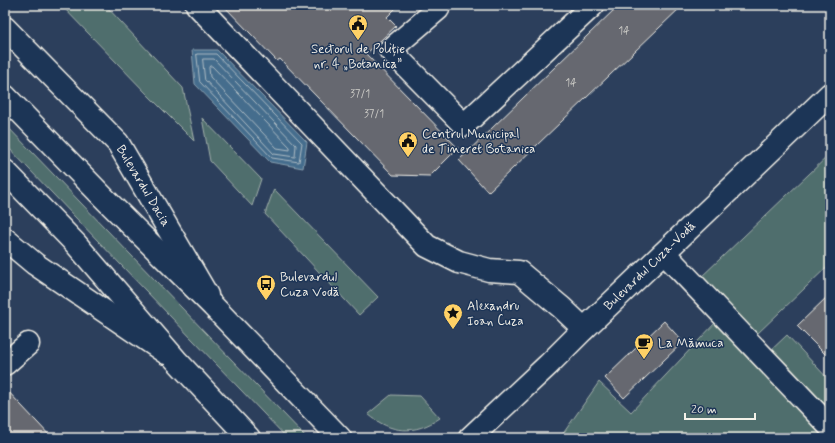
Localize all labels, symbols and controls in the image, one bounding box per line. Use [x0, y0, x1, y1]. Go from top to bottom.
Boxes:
public building icon: Sectorul de Poliție nr. 4 „Botanica” [347, 13, 369, 41]
house number: 14 [618, 24, 630, 38]
place label: Sectorul de Poliție nr. 4 „Botanica” [311, 41, 405, 73]
house number: 14 [565, 76, 577, 90]
house number: 37/1 [350, 87, 370, 101]
house number: 37/1 [364, 107, 384, 121]
place label: Centrul Municipal de Tineret Botanica [422, 126, 535, 158]
public building icon: Centrul Municipal de Tineret Botanica [397, 130, 419, 158]
street label: Bulevardul Dacia [112, 142, 174, 230]
street label: Bulevardul Cuza-Vodă [600, 217, 700, 314]
place label: Bulevardul Cuza Vodă [280, 269, 340, 301]
bus stop icon: Bulevardul Cuza Vodă [255, 273, 277, 301]
place label: Alexandru Ioan Cuza [467, 298, 524, 330]
place icon: Alexandru Ioan Cuza [442, 302, 464, 330]
cafe icon: La Mămuca [633, 332, 655, 360]
place label: La Mămuca [658, 335, 724, 352]
scale bar [685, 395, 755, 421]
text: 20 m [691, 402, 717, 418]

